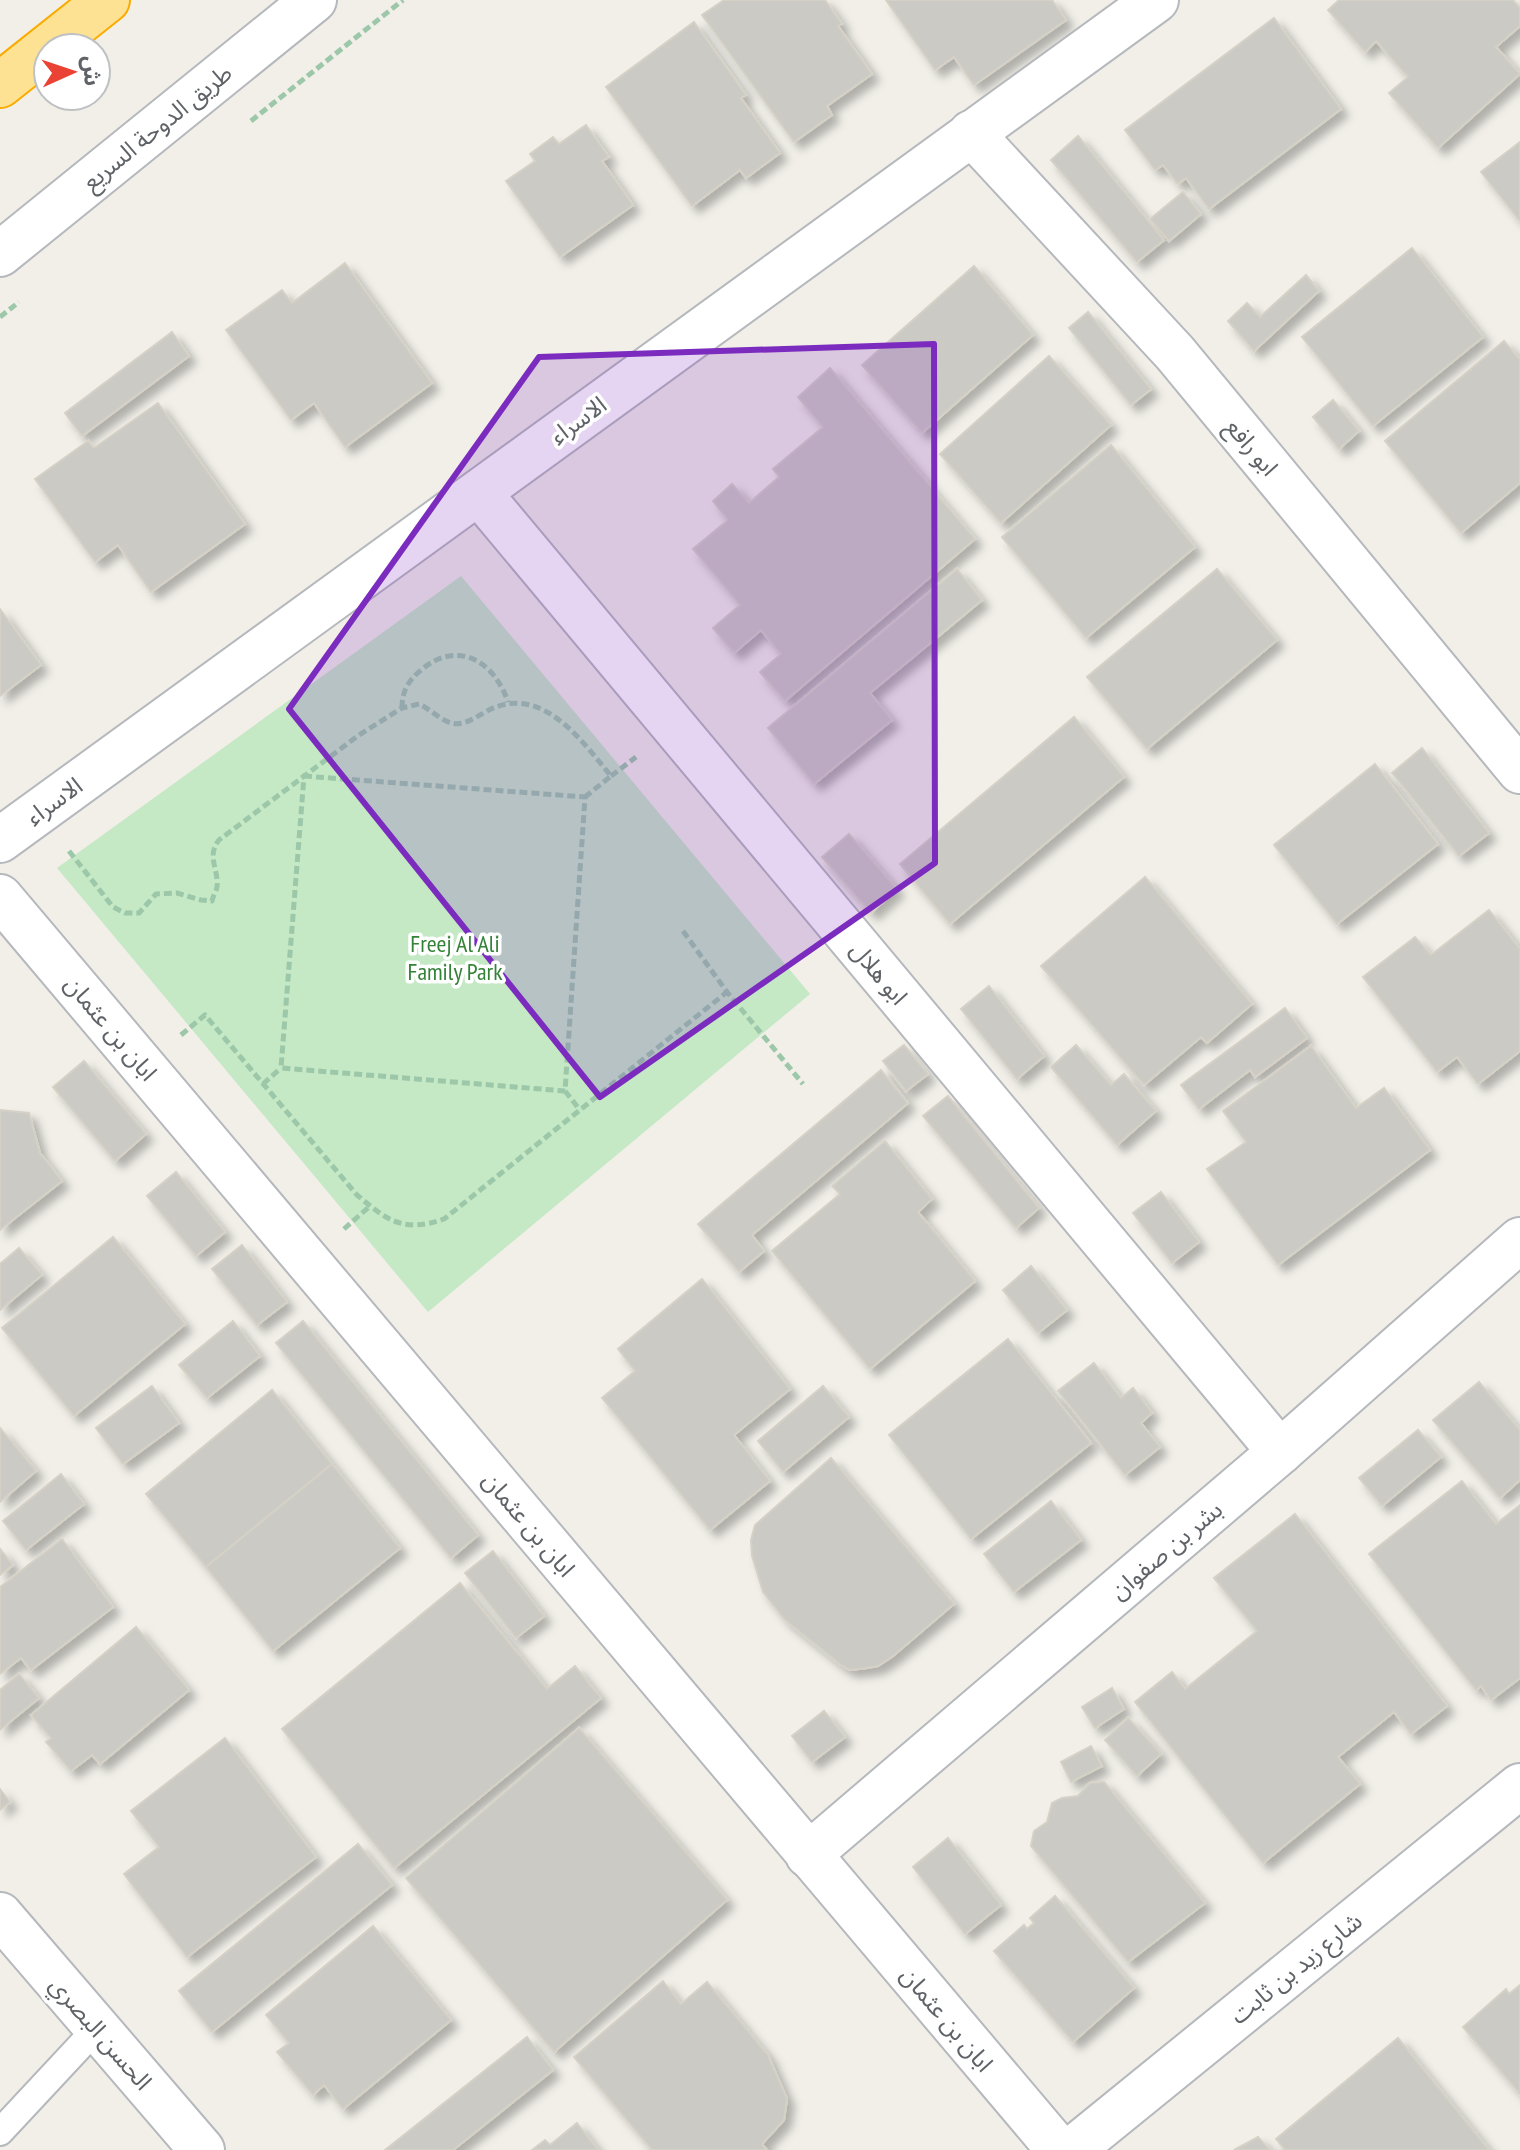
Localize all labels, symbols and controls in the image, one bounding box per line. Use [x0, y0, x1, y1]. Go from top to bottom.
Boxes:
north arrow [32, 32, 112, 112]
text: ش [77, 55, 107, 87]
street label: طريق الدوحة السريع [76, 57, 240, 199]
street label: الاسراء [543, 389, 613, 451]
street label: ابو رافع [1217, 412, 1285, 484]
street label: الاسراء [19, 770, 89, 832]
park label: Freej Al Ali Family Park [407, 928, 503, 987]
street label: ابو هلال [844, 935, 914, 1011]
street label: ابان بن عثمان [58, 969, 164, 1087]
street label: ابان بن عثمان [476, 1465, 582, 1583]
street label: بشر بن صفوان [1103, 1494, 1229, 1606]
street label: شارع زيد بن ثابت [1224, 1905, 1370, 2032]
street label: ابان بن عثمان [894, 1960, 1000, 2078]
street label: الحسن البصري [40, 1970, 159, 2099]

